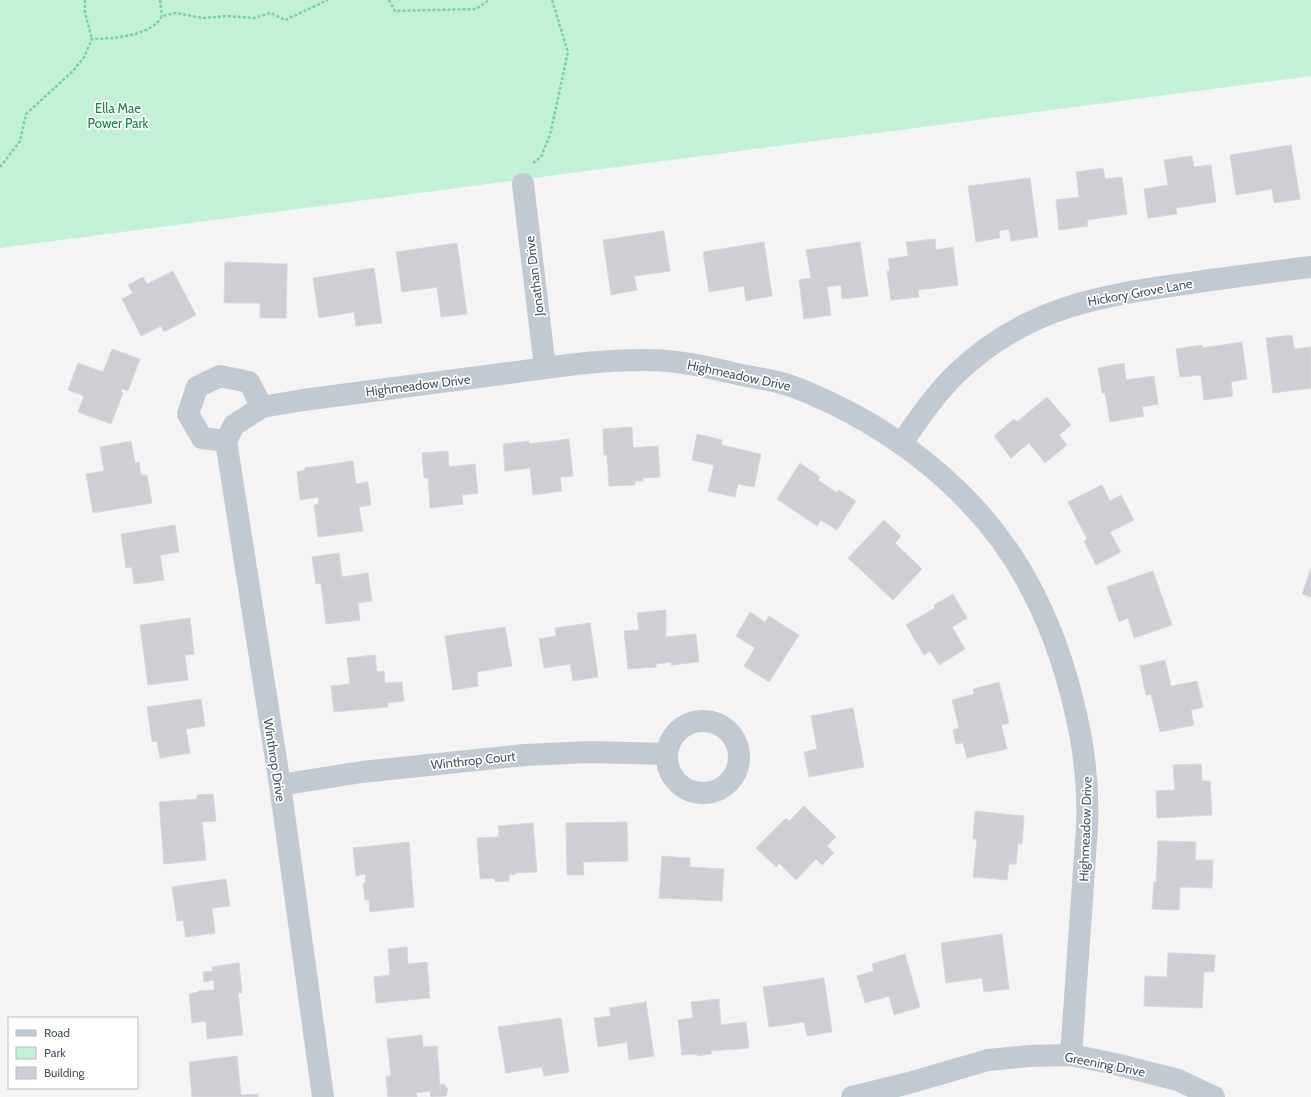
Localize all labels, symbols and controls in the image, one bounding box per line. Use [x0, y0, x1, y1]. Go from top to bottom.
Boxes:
park label: Ella Mae Power Park [88, 100, 149, 131]
street label: Jonathan Drive [521, 235, 547, 318]
street label: Hickory Grove Lane [1086, 275, 1194, 309]
street label: Highmeadow Drive [686, 356, 793, 394]
street label: Highmeadow Drive [365, 371, 472, 399]
street label: Winthrop Drive [261, 717, 290, 803]
street label: Winthrop Court [430, 748, 517, 772]
street label: Highmeadow Drive [1075, 776, 1095, 882]
legend [8, 1017, 138, 1089]
text: Road [44, 1025, 70, 1040]
text: Park [44, 1045, 66, 1060]
street label: Greening Drive [1063, 1048, 1147, 1080]
text: Building [44, 1065, 86, 1080]

